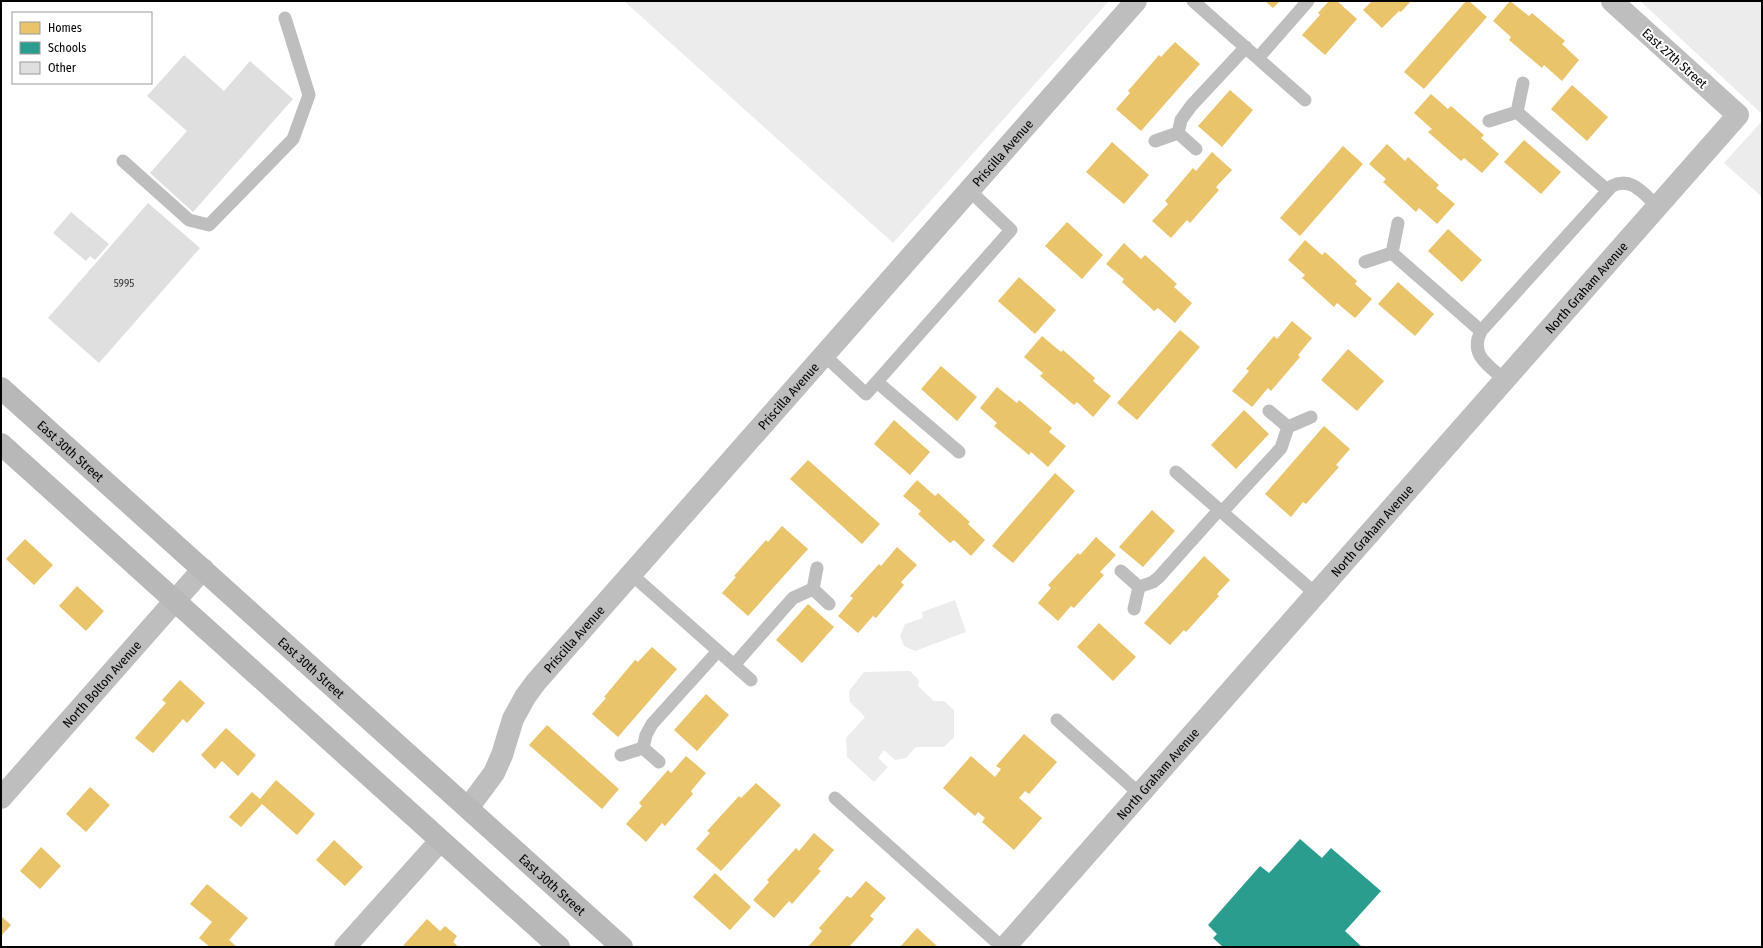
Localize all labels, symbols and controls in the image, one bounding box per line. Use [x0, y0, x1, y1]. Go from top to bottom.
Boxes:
legend [12, 12, 152, 84]
text: Homes [48, 21, 82, 35]
street label: East 27th Street [1639, 25, 1711, 92]
text: Schools [48, 41, 86, 55]
text: Other [48, 61, 77, 75]
street label: Priscilla Avenue [969, 117, 1036, 190]
street label: North Graham Avenue [1542, 239, 1631, 337]
house number: 5995 [114, 277, 134, 290]
street label: Priscilla Avenue [755, 360, 822, 433]
street label: East 30th Street [34, 418, 107, 485]
street label: North Graham Avenue [1328, 482, 1417, 580]
street label: Priscilla Avenue [541, 603, 608, 676]
street label: East 30th Street [275, 634, 348, 702]
street label: North Bolton Avenue [60, 638, 144, 731]
street label: North Graham Avenue [1114, 725, 1202, 823]
street label: East 30th Street [516, 851, 589, 919]

